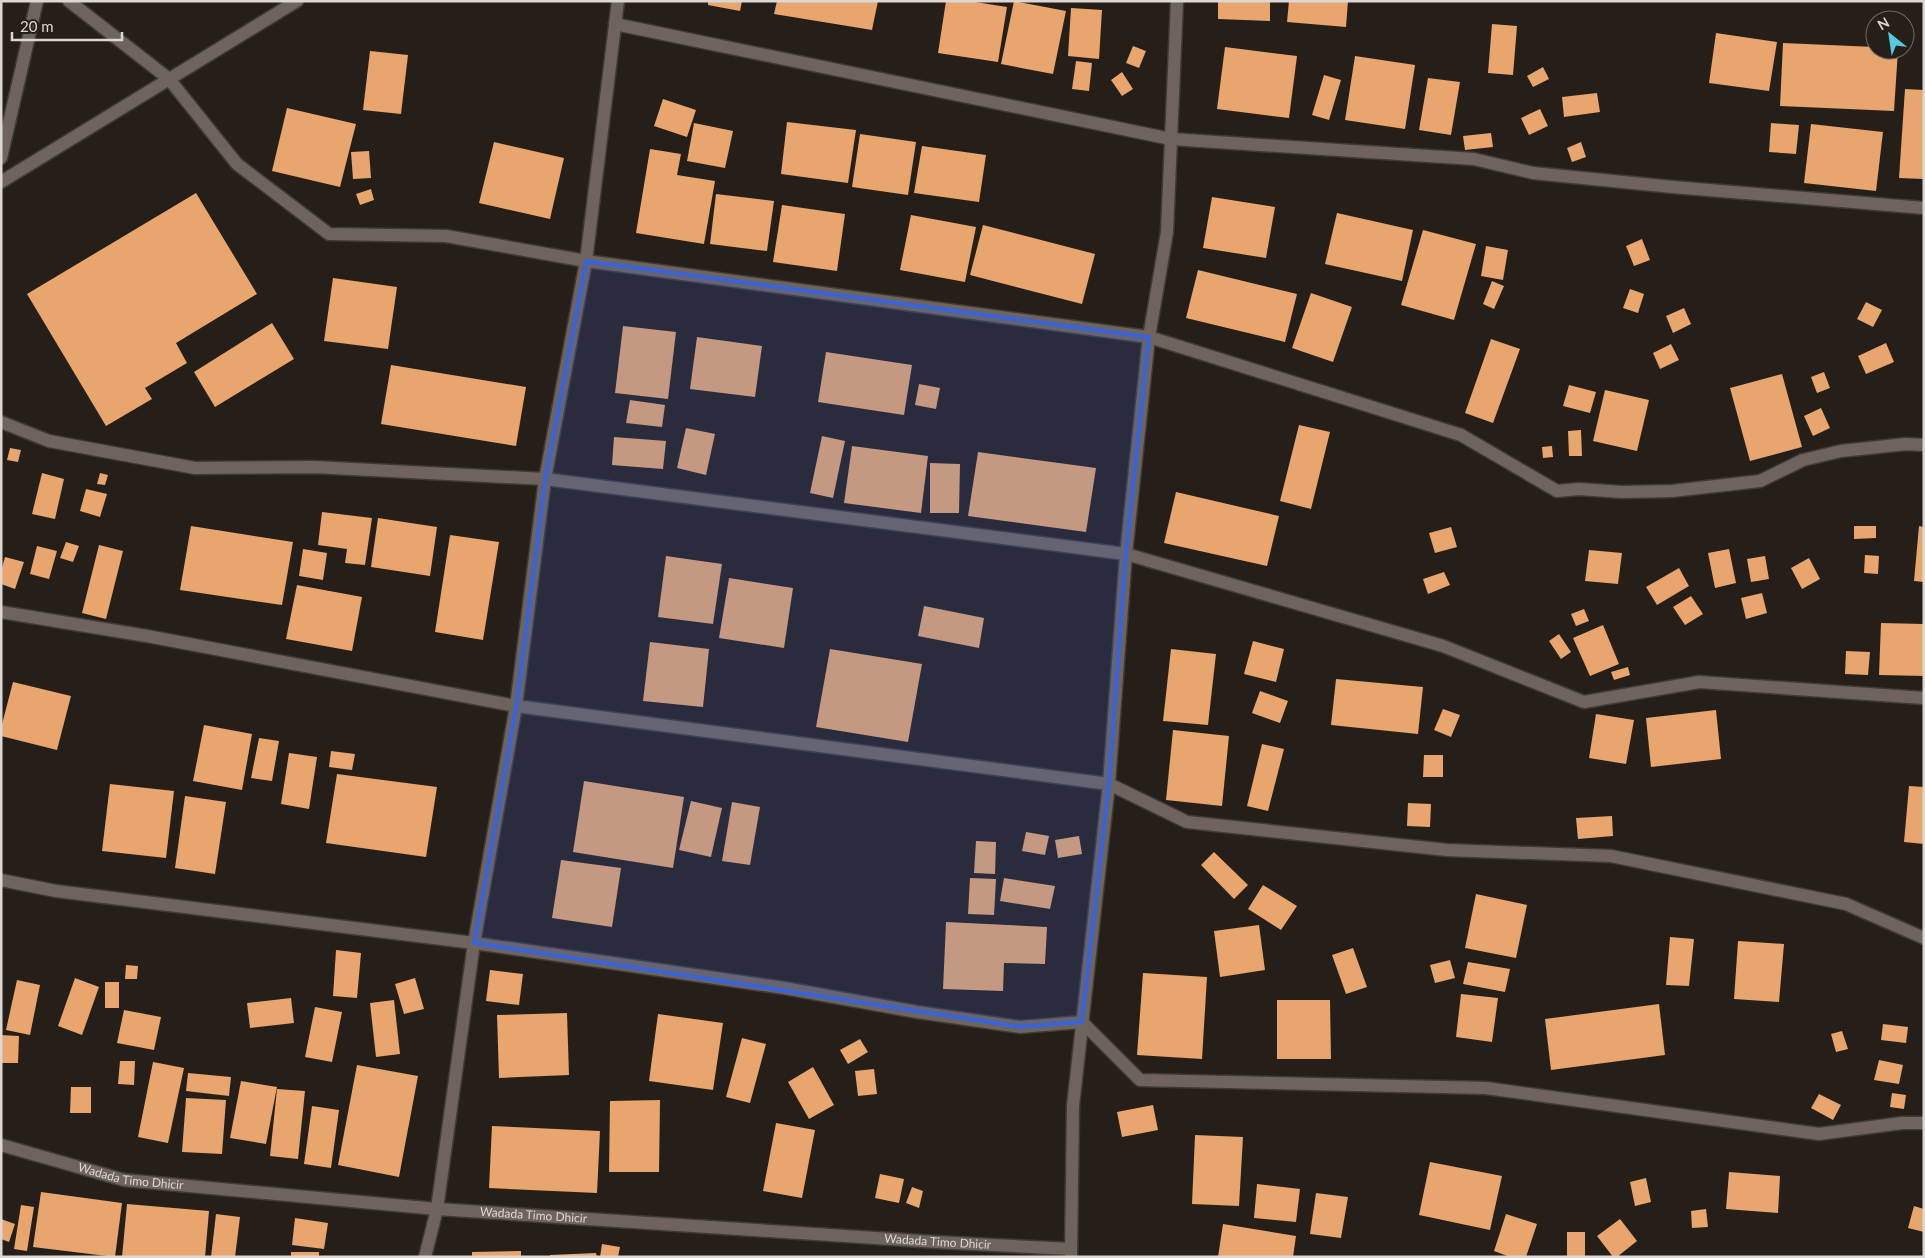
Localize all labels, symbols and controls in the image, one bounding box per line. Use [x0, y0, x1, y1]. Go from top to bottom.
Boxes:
scale bar [12, 10, 122, 42]
north arrow [1865, 10, 1915, 60]
text: N [1874, 13, 1892, 33]
text: 20 m [20, 17, 54, 35]
street label: Wadada Timo Dhicir [76, 1159, 185, 1193]
street label: Wadada Timo Dhicir [480, 1204, 588, 1226]
street label: Wadada Timo Dhicir [884, 1231, 992, 1252]

